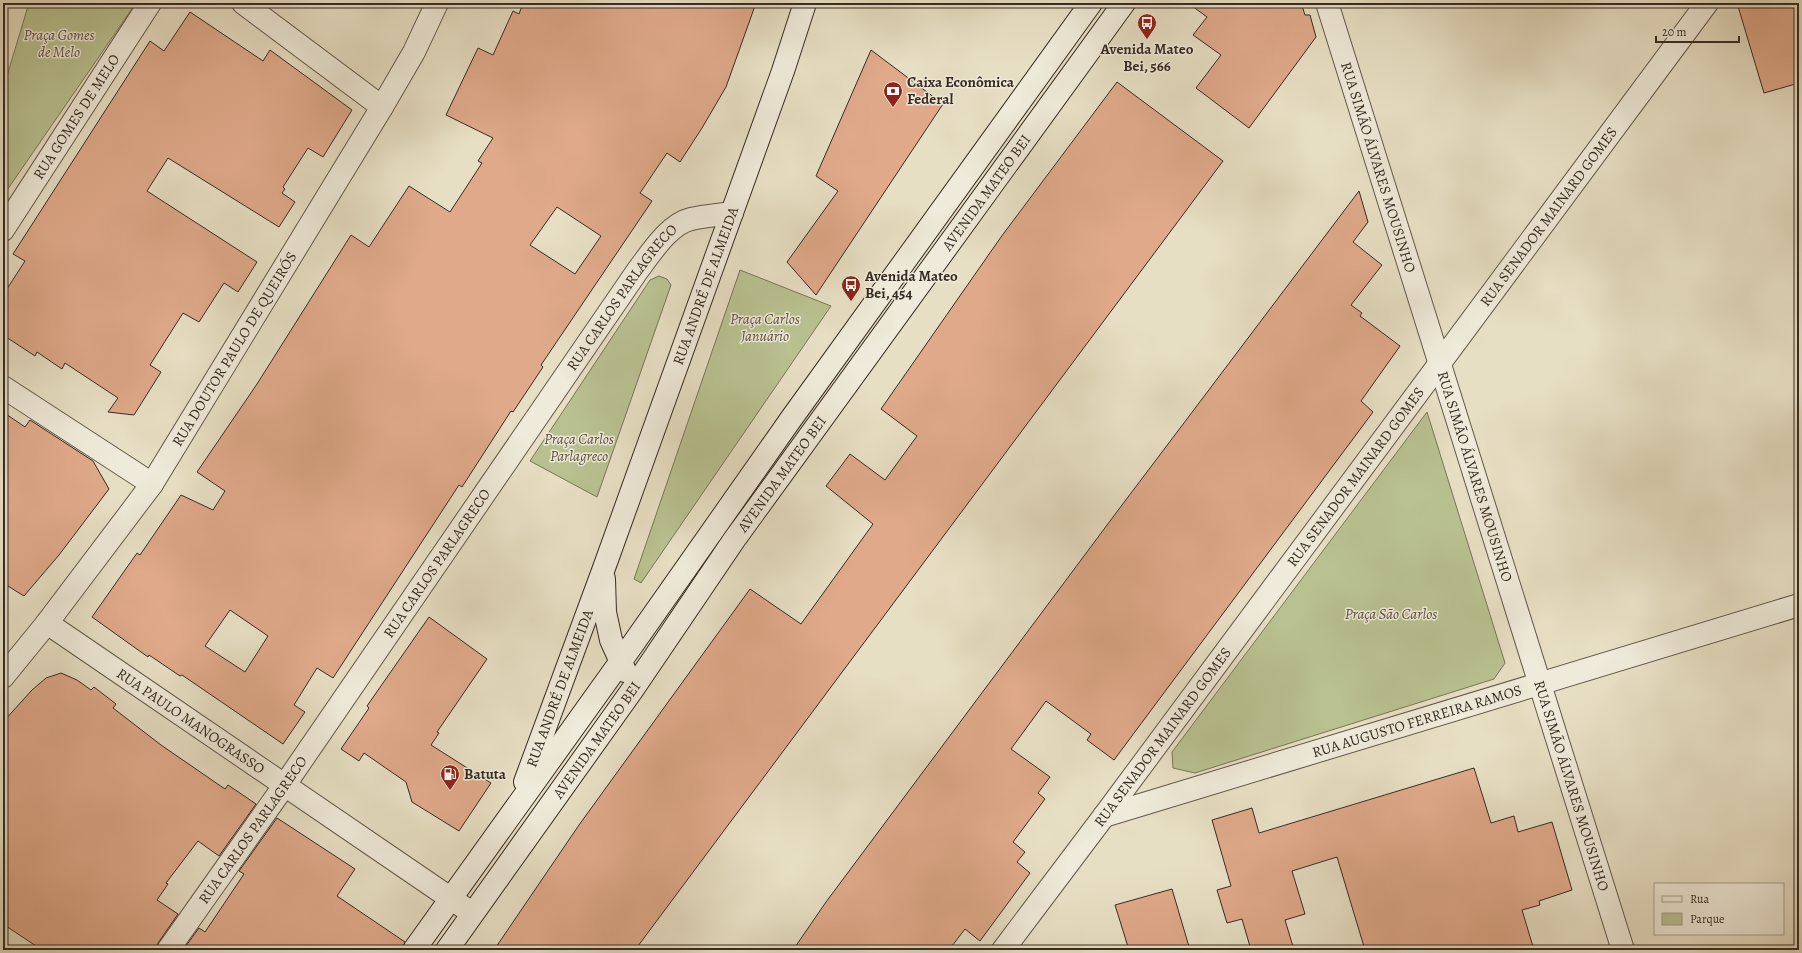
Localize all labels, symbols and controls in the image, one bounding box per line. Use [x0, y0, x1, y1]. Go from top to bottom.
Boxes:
bus stop icon: Avenida Mateo Bei, 566 [1136, 12, 1158, 40]
scale bar [1656, 18, 1739, 44]
text: 20 m [1662, 24, 1686, 40]
park label: Praça Gomes de Melo [23, 25, 95, 62]
place label: Avenida Mateo Bei, 566 [1100, 39, 1194, 76]
street label: RUA GOMES DE MELO [28, 50, 124, 183]
street label: RUA SIMÃO ÁLVARES MOUSINHO [1336, 59, 1421, 275]
place label: Caixa Econômica Federal [907, 72, 1015, 109]
bank icon: Caixa Econômica Federal [882, 80, 904, 108]
street label: RUA SENADOR MAINARD GOMES [1475, 123, 1622, 311]
street label: AVENIDA MATEO BEI [937, 130, 1035, 255]
street label: RUA ANDRÉ DE ALMEIDA [668, 204, 743, 368]
street label: RUA CARLOS PARLAGRECO [562, 219, 681, 375]
street label: RUA DOUTOR PAULO DE QUEIRÓS [167, 248, 301, 450]
place label: Avenida Mateo Bei, 454 [864, 266, 958, 303]
bus stop icon: Avenida Mateo Bei, 454 [840, 274, 862, 302]
park label: Praça Carlos Januário [730, 309, 800, 346]
street label: RUA SIMÃO ÁLVARES MOUSINHO [1433, 368, 1517, 584]
street label: RUA SENADOR MAINARD GOMES [1282, 383, 1429, 571]
street label: AVENIDA MATEO BEI [732, 412, 831, 537]
park label: Praça Carlos Parlagreco [544, 429, 614, 466]
street label: RUA CARLOS PARLAGRECO [379, 485, 495, 642]
park label: Praça São Carlos [1345, 604, 1437, 624]
street label: RUA ANDRÉ DE ALMEIDA [521, 606, 598, 770]
street label: RUA SENADOR MAINARD GOMES [1089, 643, 1236, 831]
street label: RUA PAULO MANOGRASSO [113, 663, 269, 779]
street label: AVENIDA MATEO BEI [548, 678, 645, 803]
street label: RUA SIMÃO ÁLVARES MOUSINHO [1529, 678, 1614, 894]
street label: RUA AUGUSTO FERREIRA RAMOS [1310, 680, 1524, 762]
street label: RUA CARLOS PARLAGRECO [194, 752, 312, 908]
fuel station icon: Batuta [439, 763, 461, 791]
place label: Batuta [464, 764, 507, 784]
legend [1654, 883, 1784, 935]
text: Rua [1690, 891, 1709, 907]
text: Parque [1690, 911, 1725, 927]

